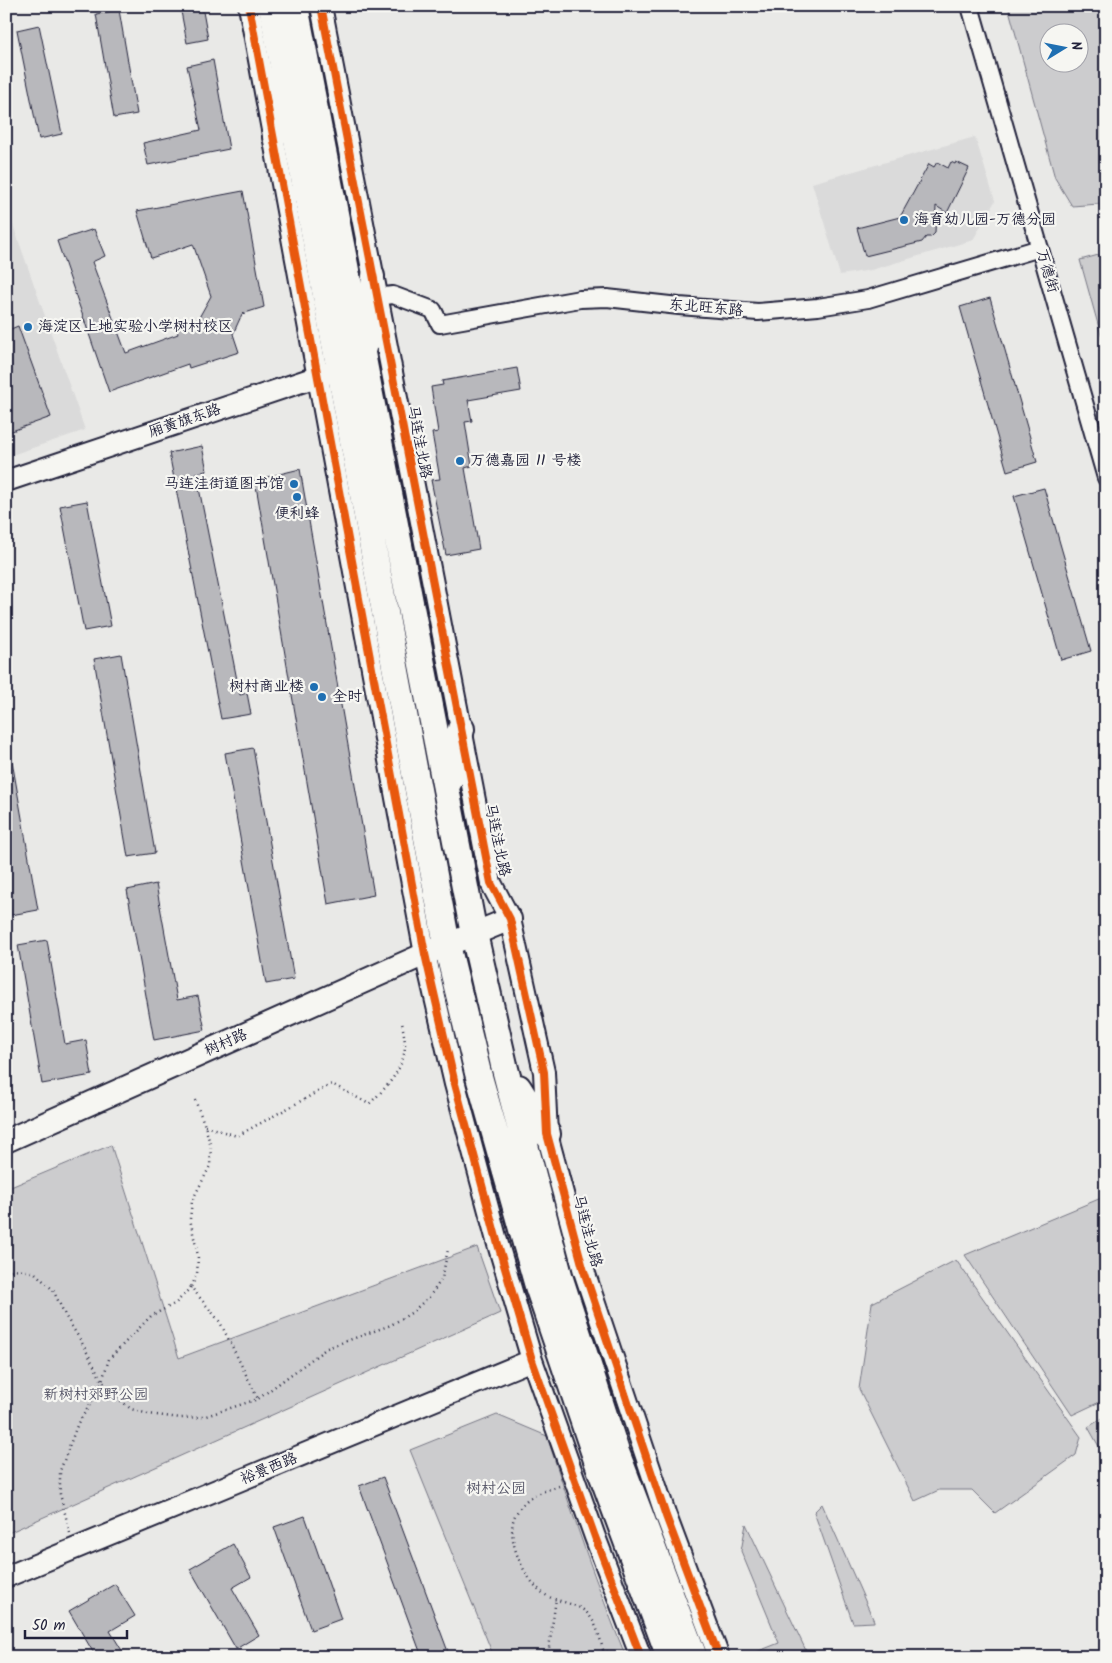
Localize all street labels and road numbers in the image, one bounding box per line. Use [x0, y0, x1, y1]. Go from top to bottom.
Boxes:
street label: 万德街 [1029, 246, 1065, 296]
street label: 东北旺东路 [668, 293, 744, 323]
street label: 厢黄旗东路 [146, 397, 224, 445]
street label: 马连洼北路 [400, 403, 438, 481]
street label: 马连洼北路 [477, 801, 517, 879]
street label: 树村路 [201, 1023, 251, 1063]
street label: 马连洼北路 [566, 1192, 608, 1270]
street label: 裕景西路 [237, 1447, 301, 1491]

